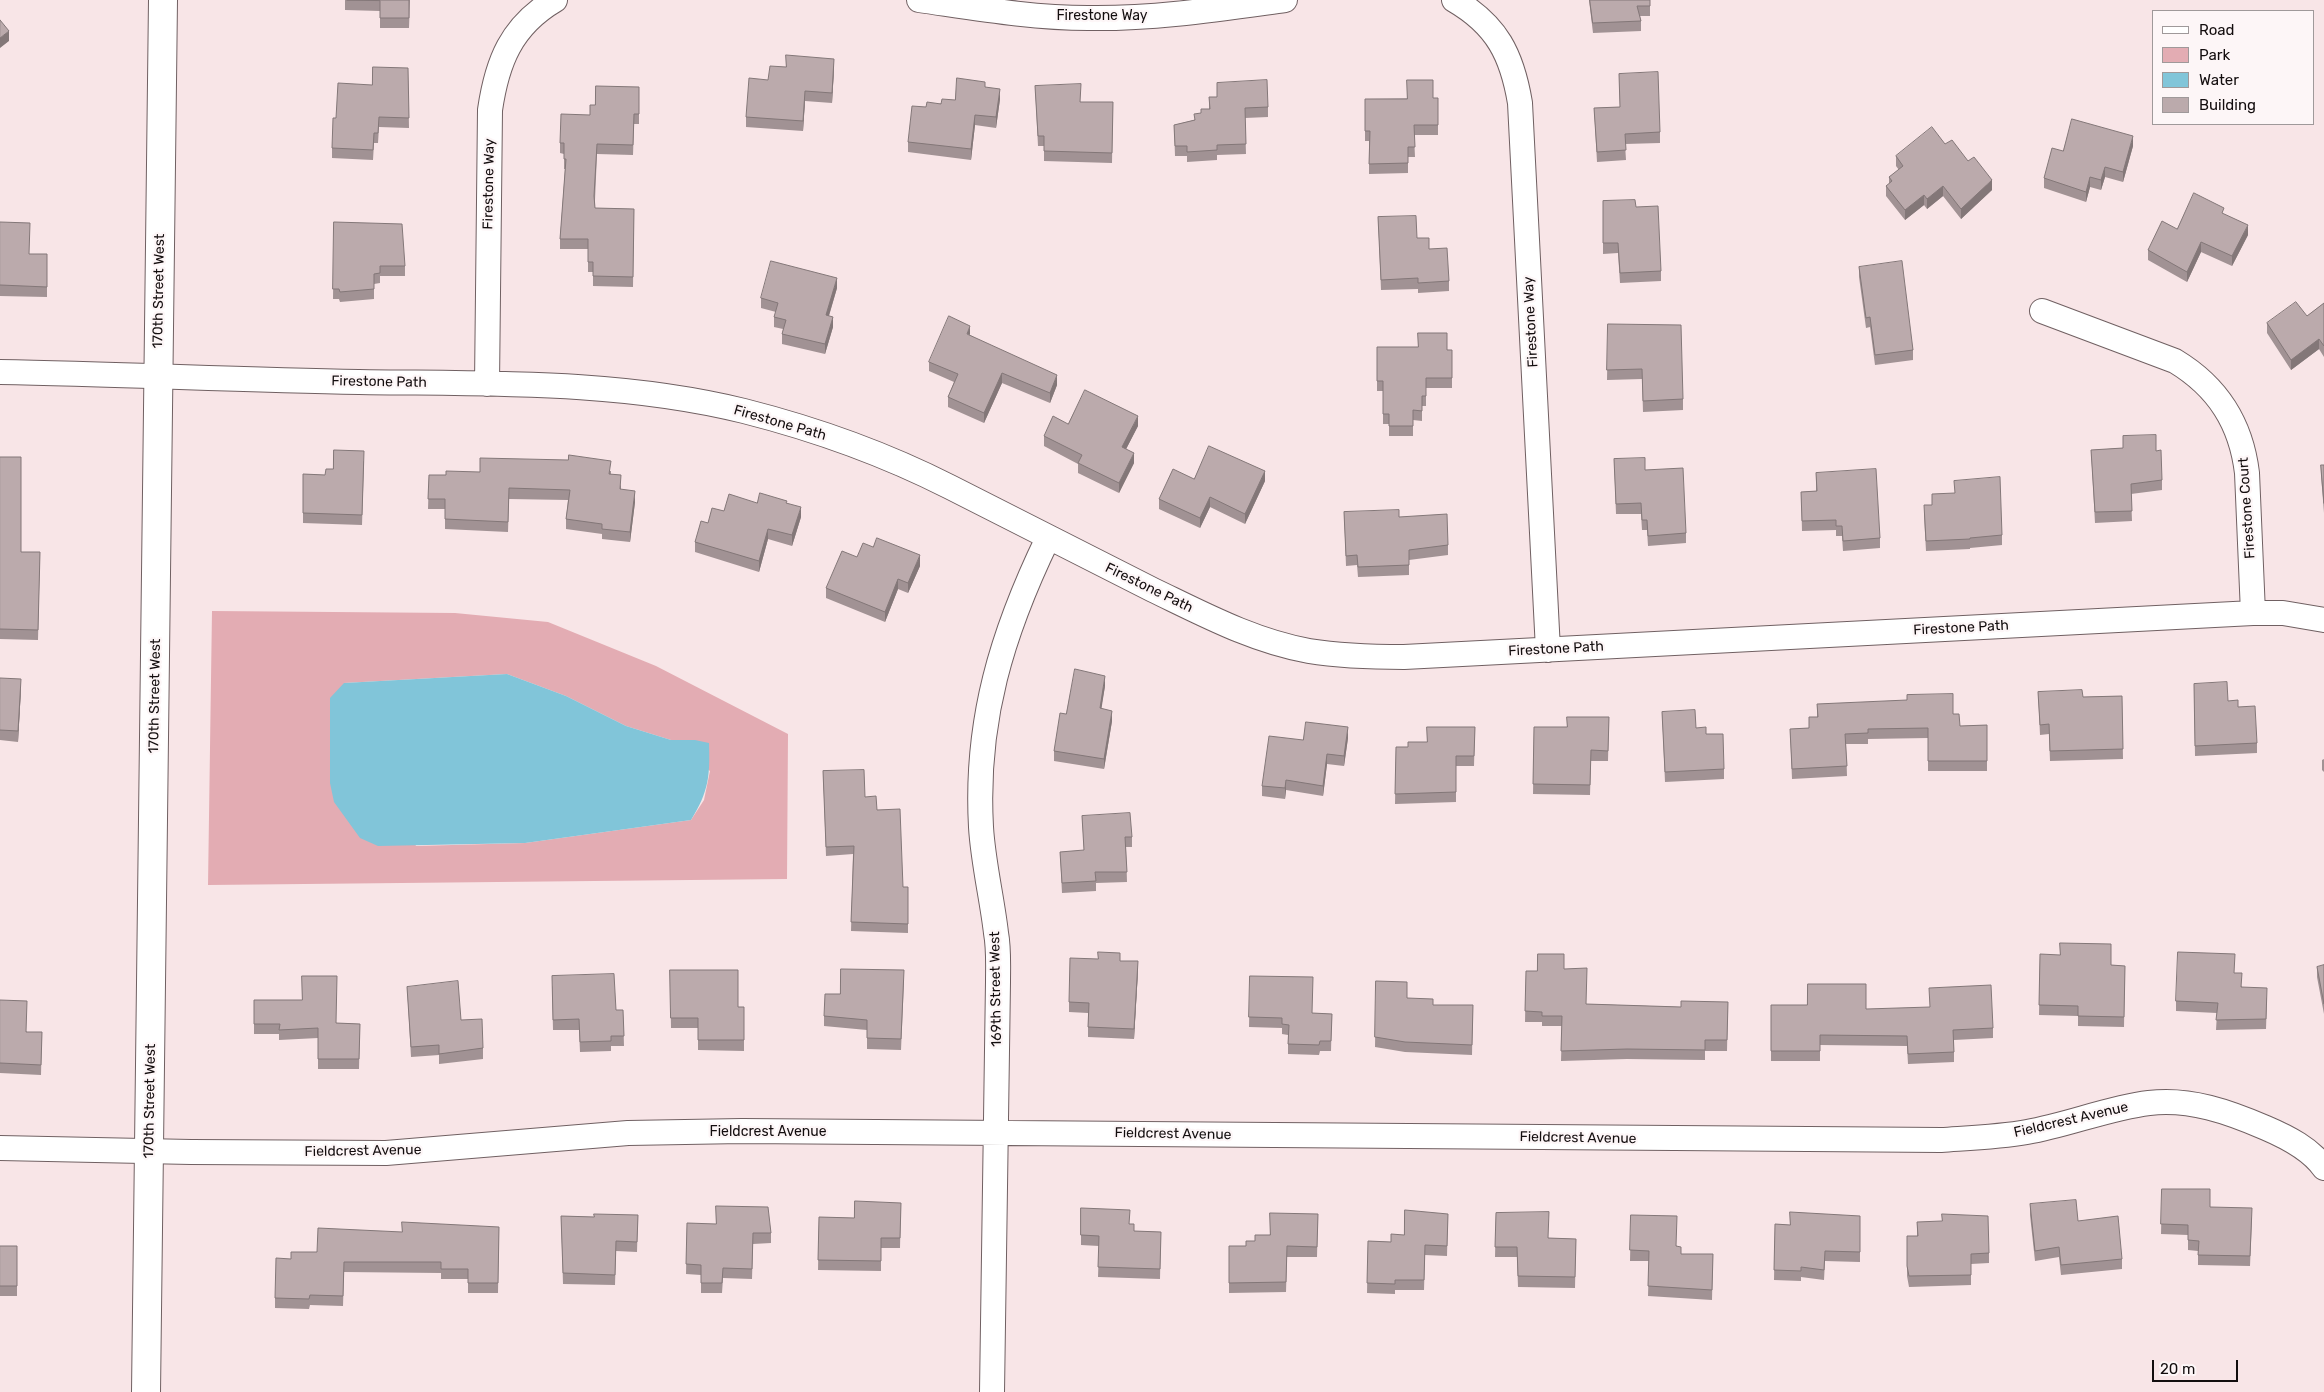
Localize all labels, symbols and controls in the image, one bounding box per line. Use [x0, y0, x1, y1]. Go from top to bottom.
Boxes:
street label: Firestone Way [1056, 8, 1148, 24]
legend [2152, 10, 2314, 125]
text: Road [2199, 21, 2235, 39]
text: Park [2199, 46, 2230, 64]
text: Water [2199, 71, 2239, 89]
text: Building [2199, 96, 2256, 114]
street label: Firestone Way [480, 138, 498, 230]
street label: 170th Street West [150, 233, 168, 349]
street label: Firestone Way [1520, 276, 1542, 368]
street label: Firestone Path [331, 373, 427, 391]
street label: Firestone Path [732, 402, 828, 444]
street label: Firestone Court [2235, 457, 2259, 559]
street label: Firestone Path [1102, 560, 1196, 616]
street label: Firestone Path [1913, 617, 2009, 639]
street label: 170th Street West [146, 638, 164, 754]
street label: Firestone Path [1508, 638, 1604, 660]
street label: 169th Street West [987, 931, 1005, 1047]
street label: 170th Street West [141, 1043, 159, 1159]
street label: Fieldcrest Avenue [2012, 1099, 2130, 1141]
street label: Fieldcrest Avenue [710, 1124, 826, 1140]
street label: Fieldcrest Avenue [1114, 1125, 1232, 1143]
street label: Fieldcrest Avenue [1519, 1129, 1637, 1147]
street label: Fieldcrest Avenue [304, 1142, 422, 1160]
scale bar [2154, 1350, 2240, 1382]
text: 20 m [2160, 1360, 2195, 1378]

